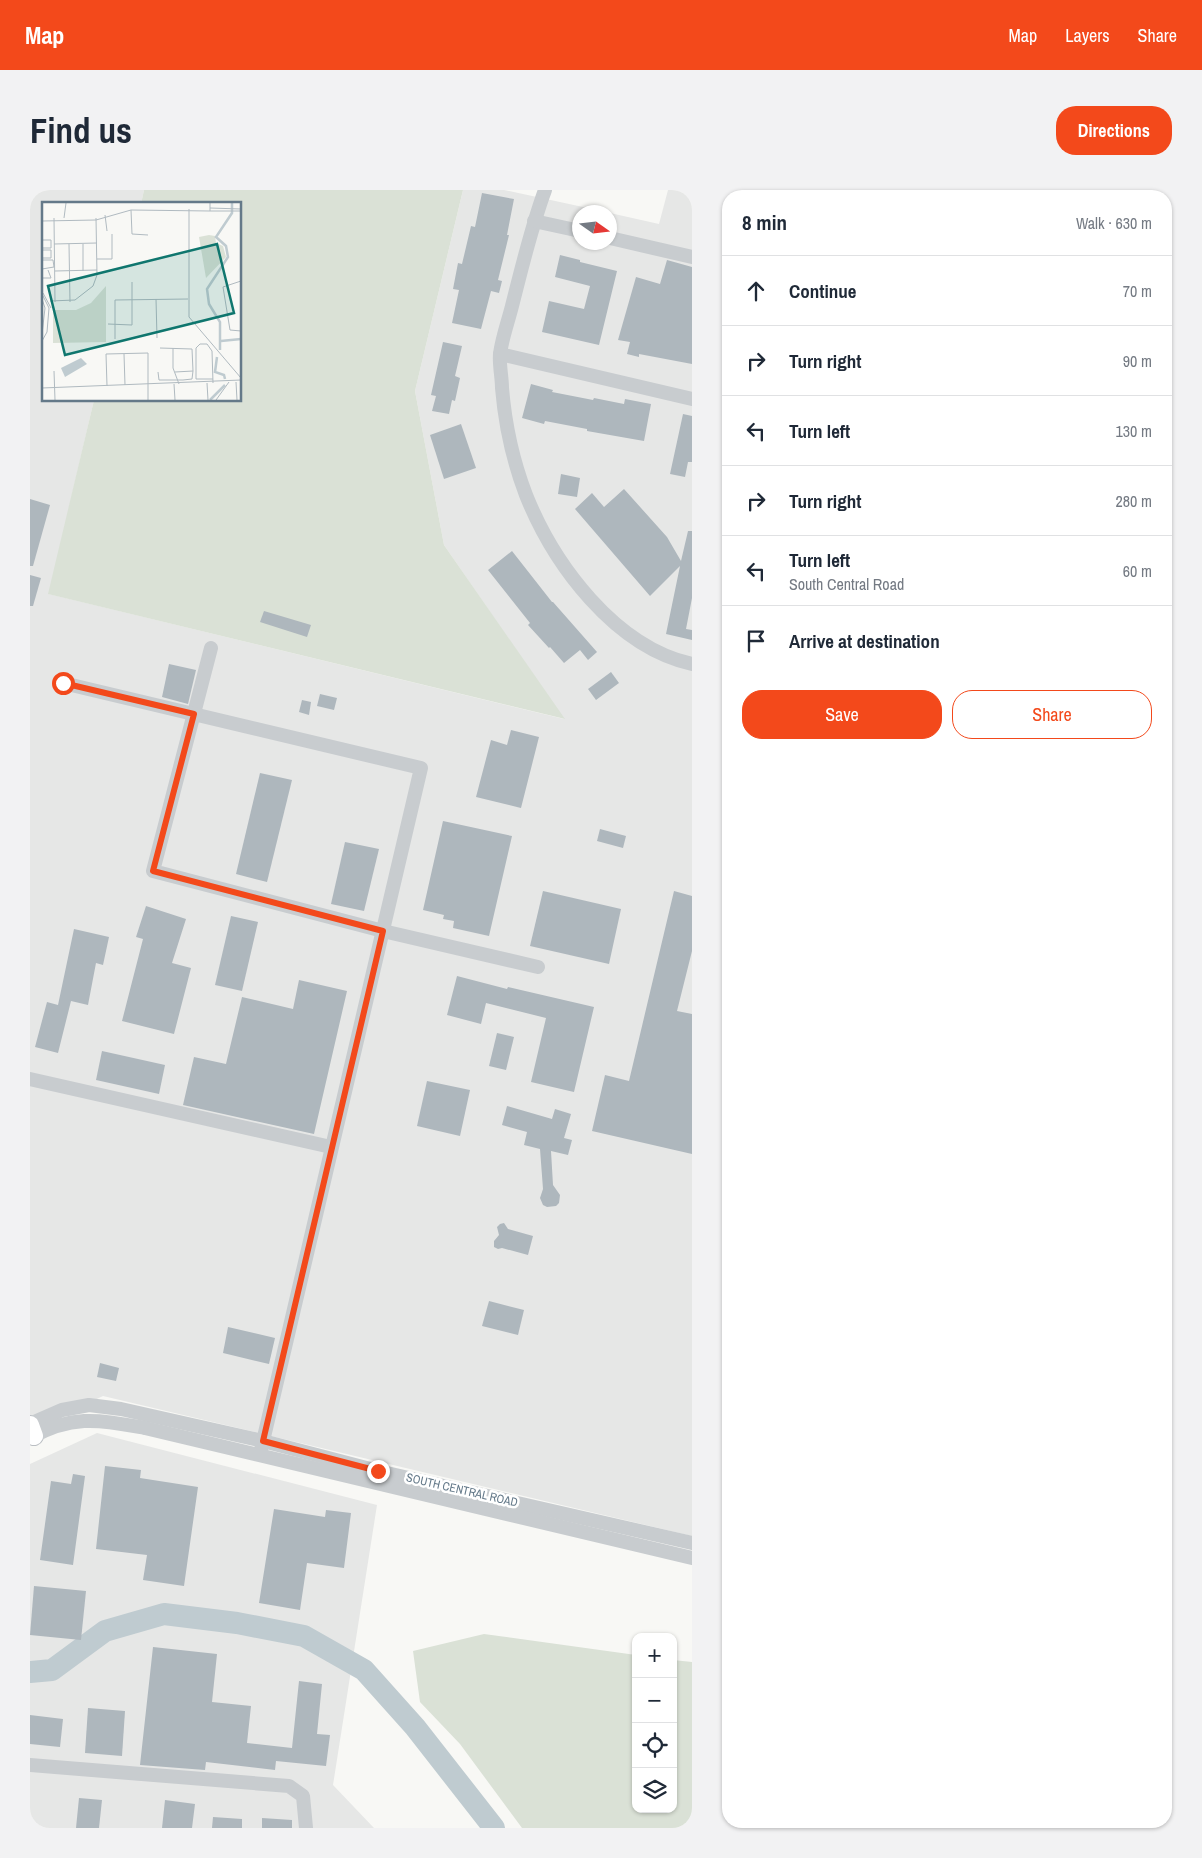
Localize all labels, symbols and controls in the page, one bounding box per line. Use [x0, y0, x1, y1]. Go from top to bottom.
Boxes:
text: Map [25, 19, 64, 51]
text: Map [1009, 23, 1037, 48]
text: Layers [1065, 23, 1110, 48]
text: Share [1138, 23, 1177, 48]
button: Directions [1056, 106, 1172, 155]
text: Find us [30, 107, 132, 154]
inset map [42, 202, 241, 401]
north arrow [572, 205, 617, 250]
text: 8 min [742, 208, 787, 237]
text: Walk · 630 m [1076, 212, 1152, 234]
icon: ahead [742, 277, 770, 305]
text: Continue [789, 278, 857, 304]
text: 70 m [1123, 280, 1152, 302]
icon: right [742, 347, 770, 375]
text: Turn right [789, 348, 861, 374]
text: 90 m [1123, 350, 1152, 372]
icon: left [742, 417, 770, 445]
text: Turn left [789, 418, 850, 444]
text: 130 m [1116, 420, 1152, 442]
icon: right [742, 487, 770, 515]
text: Turn right [789, 488, 861, 514]
text: 280 m [1116, 490, 1152, 512]
text: Turn left [789, 547, 850, 573]
icon: left [742, 557, 770, 585]
text: 60 m [1123, 560, 1152, 582]
text: South Central Road [789, 573, 904, 595]
icon: arrive [742, 627, 770, 655]
text: Arrive at destination [789, 628, 940, 654]
route start [52, 672, 75, 695]
button: Save [742, 690, 942, 739]
button: Share [952, 690, 1152, 739]
route end [367, 1460, 390, 1483]
street label: SOUTH CENTRAL ROAD [405, 1469, 519, 1511]
map controls [632, 1633, 677, 1813]
button: + [632, 1633, 677, 1678]
button: − [632, 1678, 677, 1723]
button: locate [632, 1723, 677, 1768]
button: layers [632, 1768, 677, 1813]

